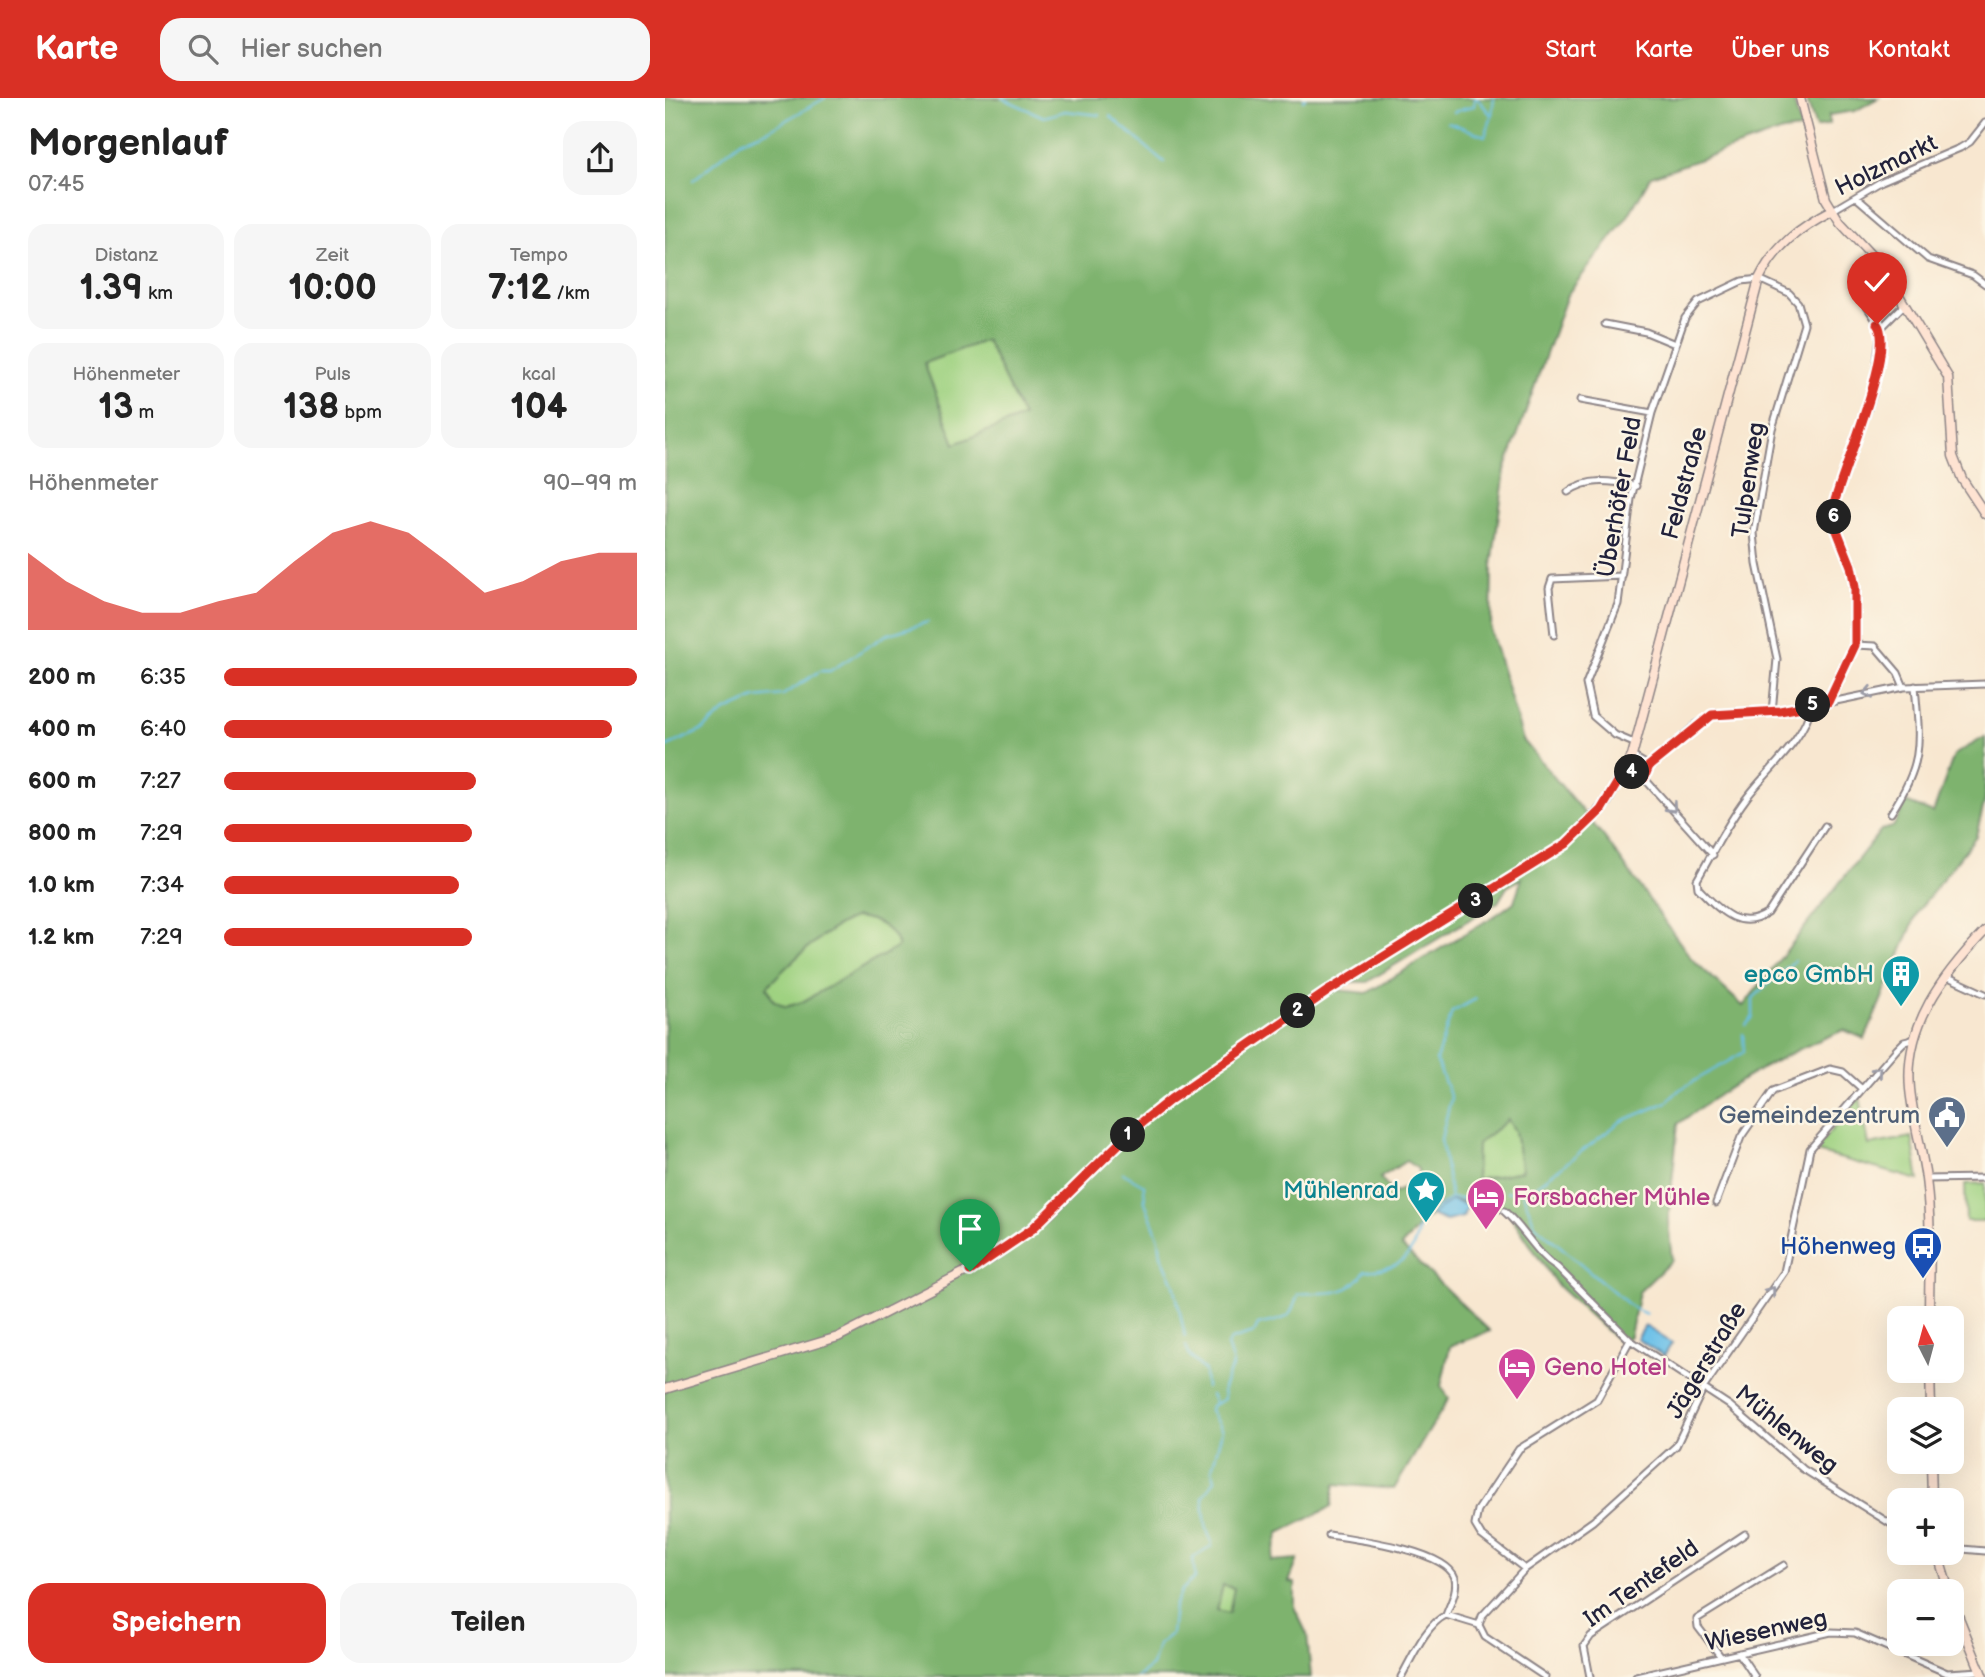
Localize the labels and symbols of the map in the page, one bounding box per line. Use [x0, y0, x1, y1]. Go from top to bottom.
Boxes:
street label: Holzmarkt [1830, 128, 1943, 203]
pin [1847, 252, 1907, 324]
street label: Überhöfer Feld [1591, 414, 1648, 580]
street label: Tulpenweg [1726, 420, 1771, 540]
street label: Feldstraße [1656, 424, 1713, 543]
pin: 6 [1817, 500, 1851, 534]
one-way arrow [1862, 685, 1874, 700]
pin: 5 [1795, 688, 1831, 722]
pin: 4 [1615, 754, 1649, 790]
one-way arrow [1664, 800, 1676, 813]
pin: 3 [1459, 884, 1493, 918]
building icon: epco GmbH [1880, 953, 1922, 1008]
place label: epco GmbH [1744, 960, 1874, 989]
pin: 2 [1281, 993, 1315, 1028]
one-way arrow [1870, 1066, 1882, 1079]
public building icon: Gemeindezentrum [1926, 1094, 1968, 1149]
place label: Gemeindezentrum [1718, 1101, 1920, 1130]
pin: 1 [1111, 1118, 1145, 1152]
place icon: Mühlenrad [1405, 1169, 1447, 1224]
place label: Mühlenrad [1283, 1176, 1399, 1205]
hotel icon: Forsbacher Mühle [1465, 1176, 1507, 1231]
place label: Forsbacher Mühle [1513, 1183, 1710, 1212]
pin [940, 1199, 1000, 1271]
bus stop icon: Höhenweg [1902, 1225, 1944, 1280]
place label: Höhenweg [1780, 1232, 1896, 1261]
one-way arrow [1762, 1286, 1775, 1298]
street label: Jägerstraße [1660, 1297, 1753, 1424]
north arrow [1887, 1306, 1963, 1382]
hotel icon: Geno Hotel [1496, 1346, 1538, 1401]
place label: Geno Hotel [1544, 1353, 1667, 1382]
street label: Mühlenweg [1729, 1379, 1844, 1480]
street label: Im Tentefeld [1578, 1533, 1704, 1634]
street label: Wiesenweg [1702, 1603, 1830, 1658]

